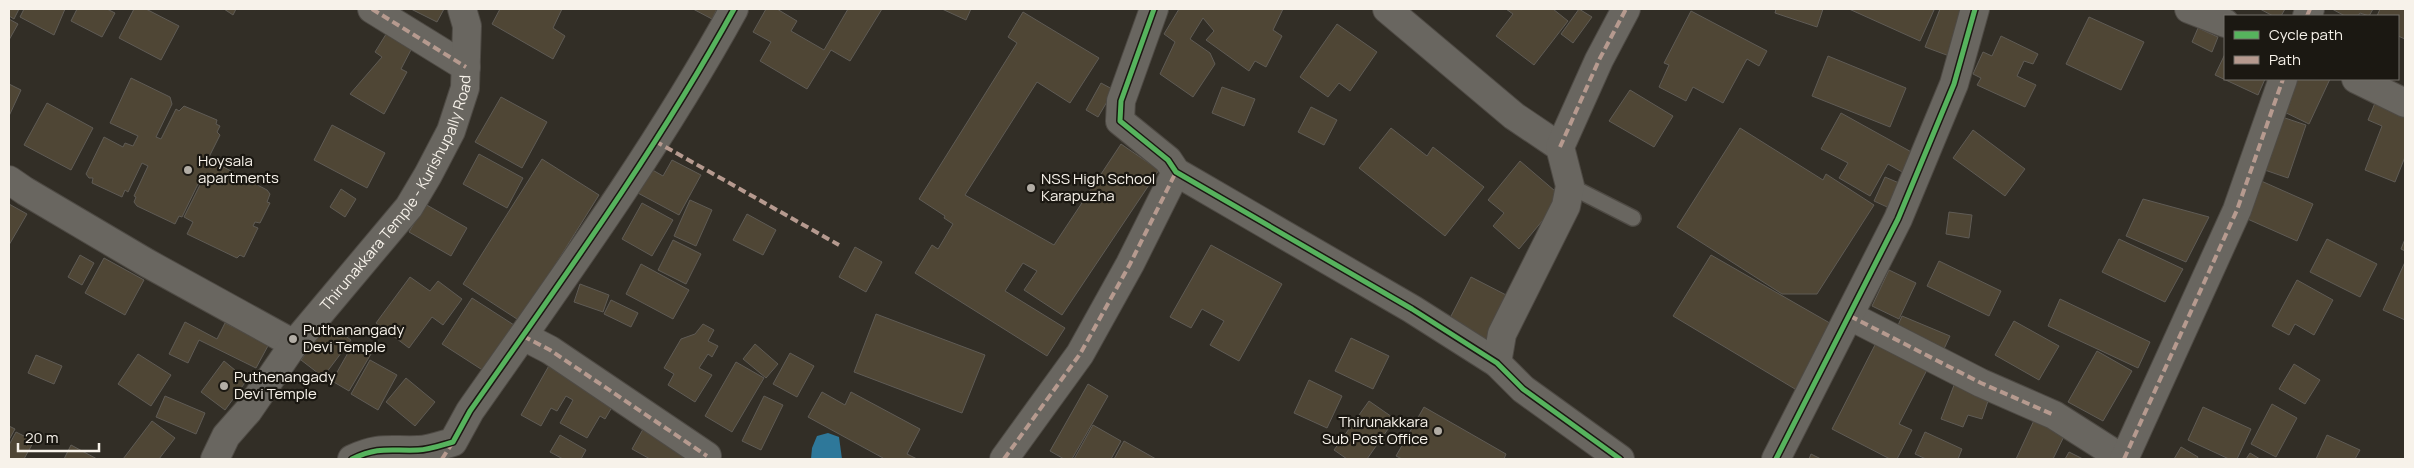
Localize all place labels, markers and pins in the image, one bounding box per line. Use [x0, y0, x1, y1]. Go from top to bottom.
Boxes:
place label: Hoysala apartments [198, 150, 279, 188]
marker: Hoysala apartments [182, 164, 194, 176]
place label: NSS High School Karapuzha [1041, 168, 1155, 206]
marker: NSS High School Karapuzha [1025, 182, 1037, 194]
place label: Puthanangady Devi Temple [303, 319, 404, 357]
marker: Puthanangady Devi Temple [287, 333, 299, 345]
place label: Puthenangady Devi Temple [234, 366, 336, 404]
marker: Puthenangady Devi Temple [218, 380, 230, 392]
place label: Thirunakkara Sub Post Office [1322, 411, 1428, 449]
marker: Thirunakkara Sub Post Office [1432, 425, 1444, 437]

